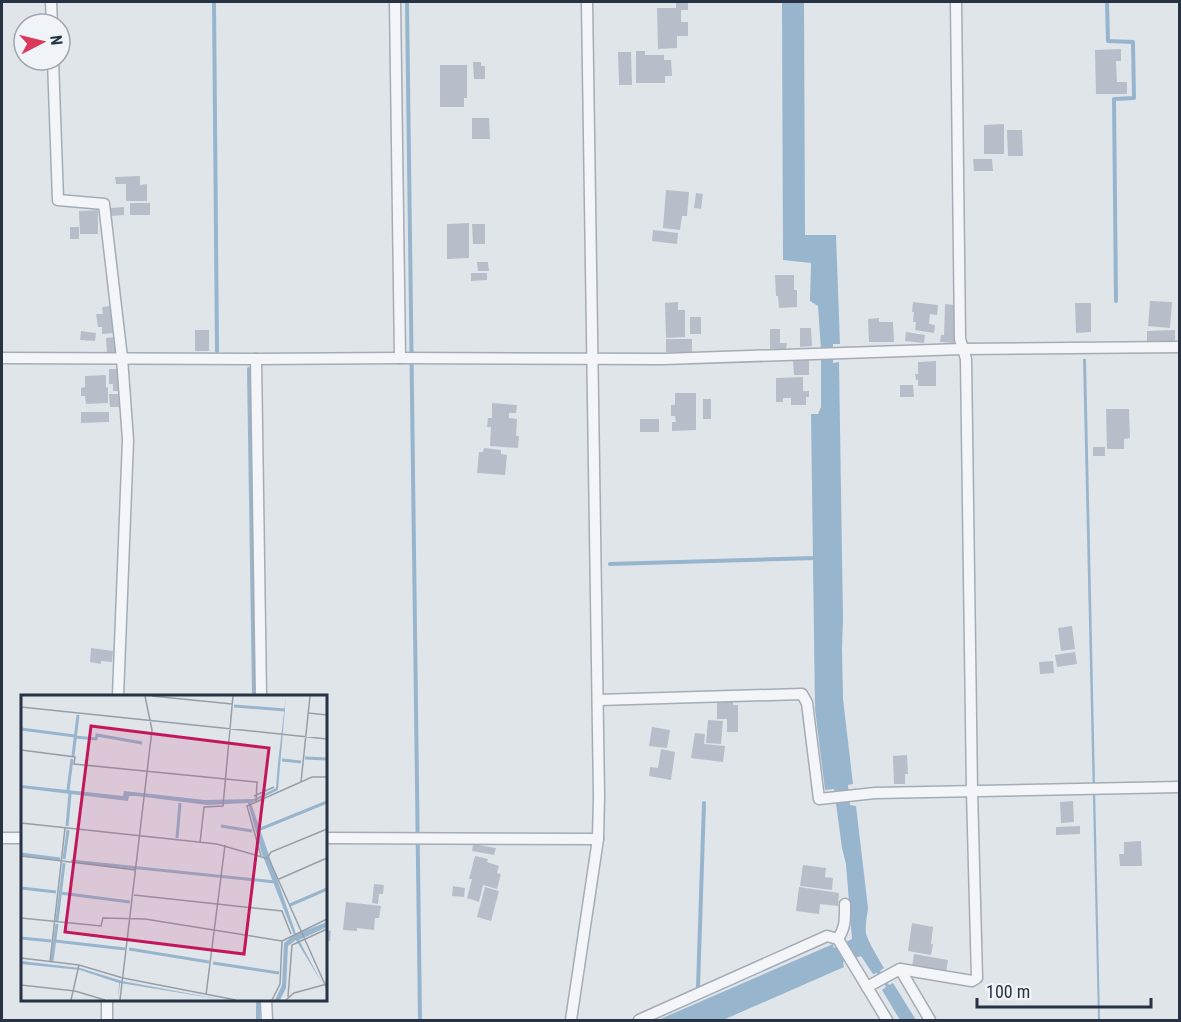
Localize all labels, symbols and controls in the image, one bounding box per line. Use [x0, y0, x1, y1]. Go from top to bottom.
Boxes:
north arrow [12, 12, 72, 72]
text: N [46, 34, 66, 46]
inset map [21, 695, 327, 1001]
scale bar [977, 971, 1151, 1009]
text: 100 m [986, 981, 1030, 1002]

